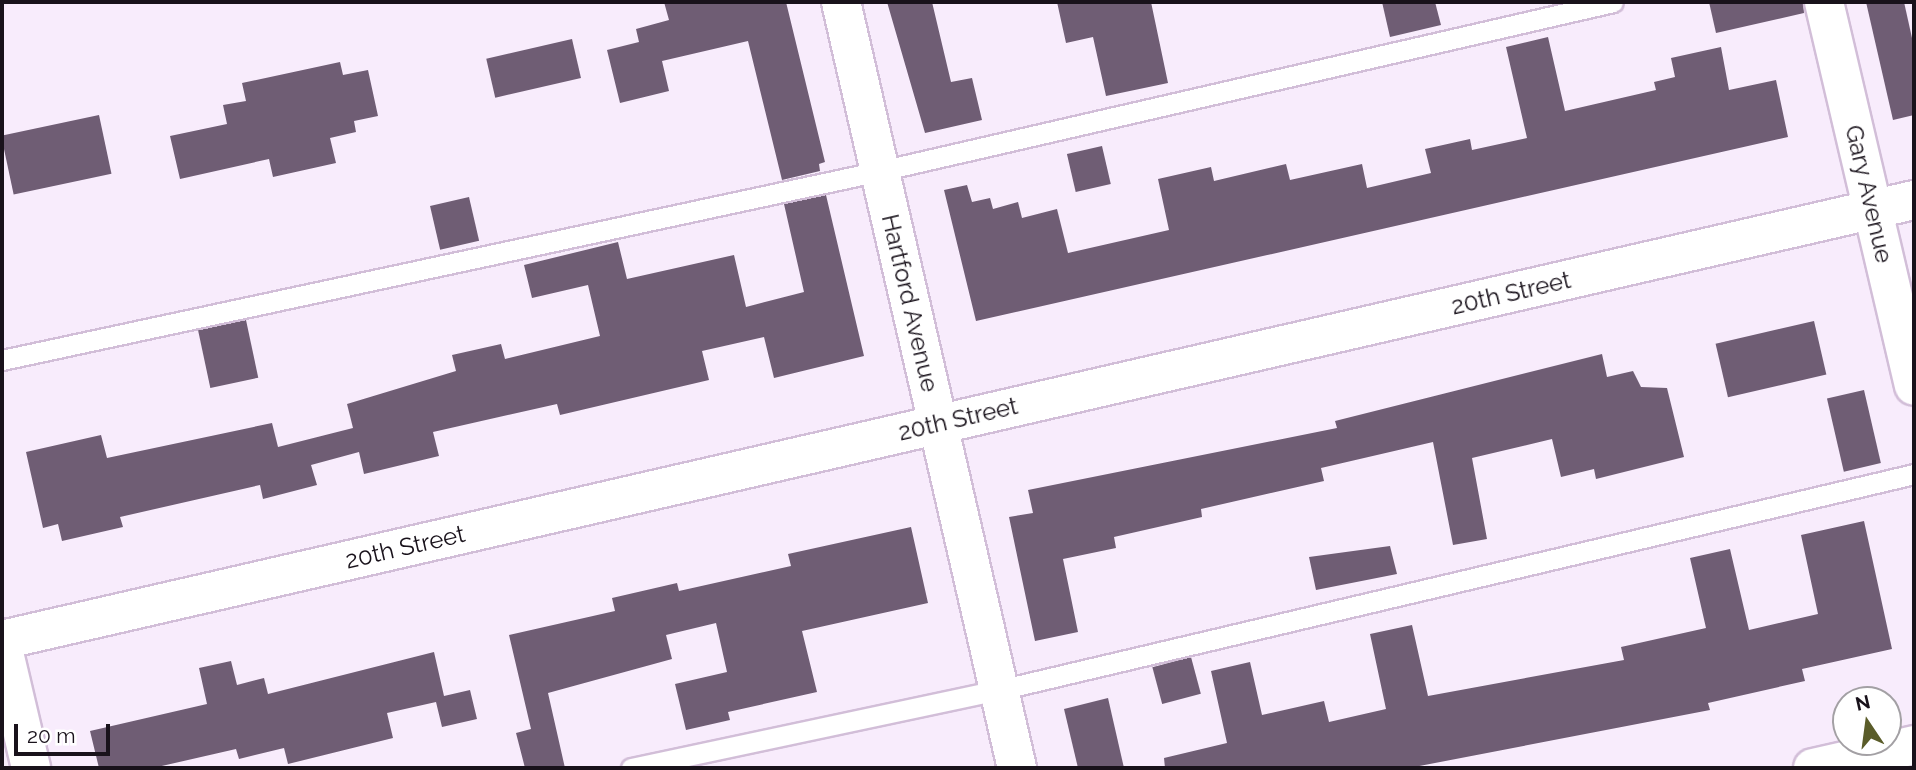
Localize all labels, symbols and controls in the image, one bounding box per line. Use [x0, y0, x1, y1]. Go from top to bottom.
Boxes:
street label: Gary Avenue [1839, 122, 1899, 266]
street label: Hartford Avenue [875, 211, 945, 395]
street label: 20th Street [1448, 265, 1574, 321]
street label: 20th Street [895, 391, 1021, 447]
street label: 20th Street [342, 519, 468, 575]
north arrow [1832, 686, 1902, 756]
text: N [1853, 690, 1872, 715]
scale bar [18, 710, 114, 754]
text: 20 m [27, 723, 75, 748]

